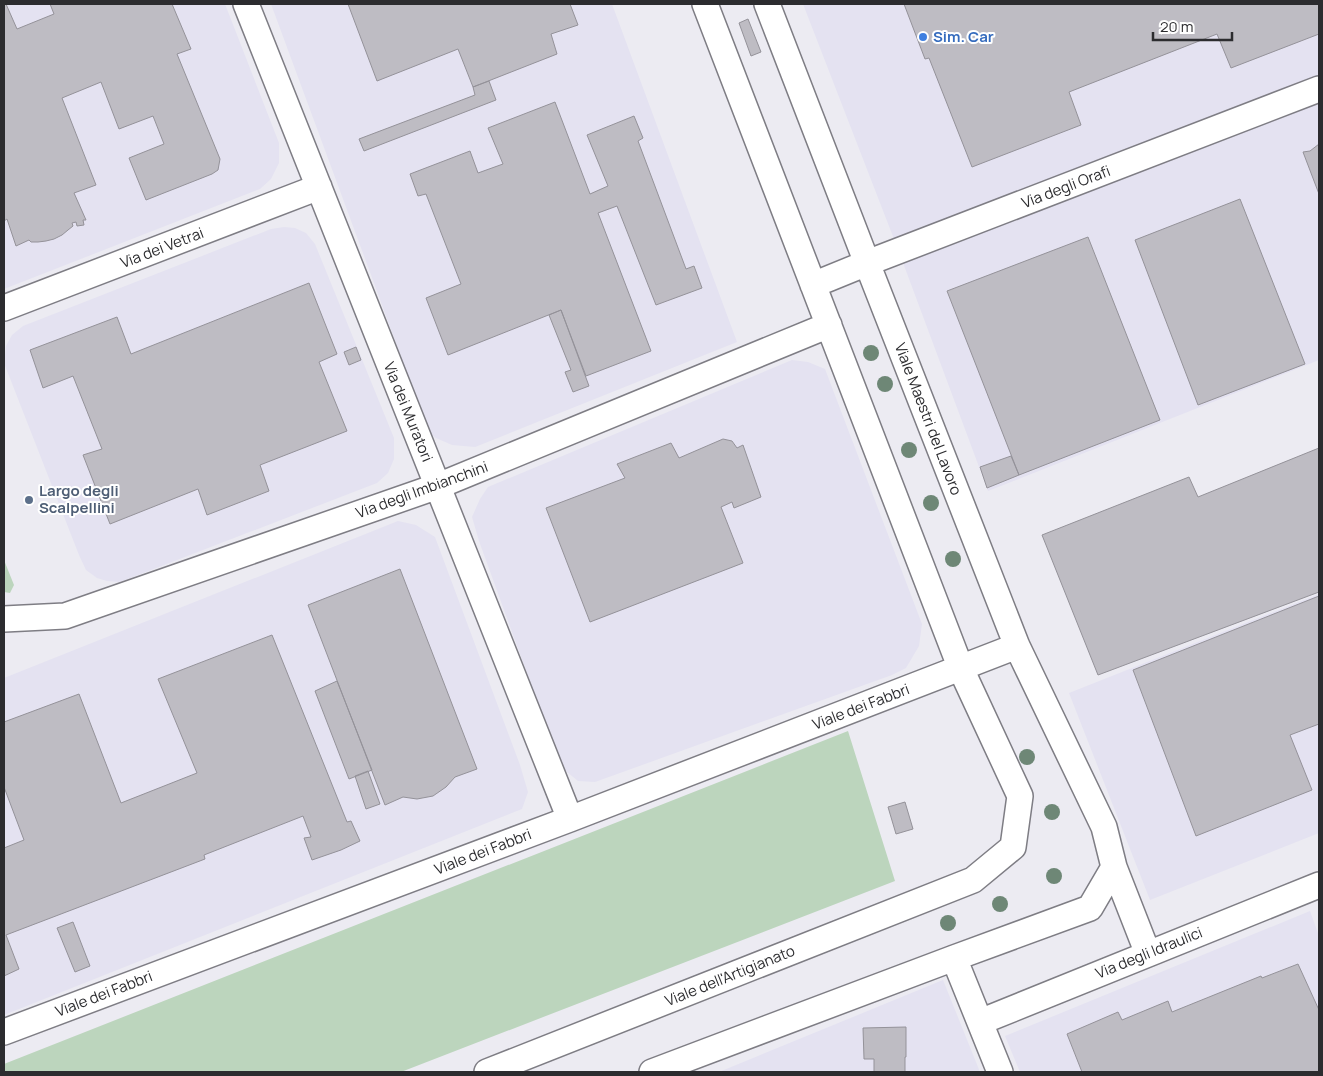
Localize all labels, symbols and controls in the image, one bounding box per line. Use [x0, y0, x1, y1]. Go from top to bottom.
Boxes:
scale bar [1153, 10, 1232, 42]
text: 20 m [1160, 16, 1193, 37]
place label: Sim. Car [933, 26, 994, 47]
marker: Sim. Car [917, 31, 929, 43]
street label: Via degli Orafi [1018, 160, 1113, 213]
street label: Via dei Vetrai [117, 222, 206, 273]
street label: Viale Maestri del Lavoro [890, 340, 967, 498]
street label: Via dei Muratori [379, 359, 438, 465]
street label: Via degli Imbianchini [353, 456, 491, 523]
place label: Largo degli Scalpellini [39, 480, 119, 518]
marker: Largo degli Scalpellini [23, 494, 35, 506]
street label: Viale dei Fabbri [809, 678, 912, 735]
street label: Viale dei Fabbri [431, 823, 534, 880]
street label: Via degli Idraulici [1092, 922, 1205, 984]
street label: Viale dell'Artigianato [662, 940, 798, 1011]
street label: Viale dei Fabbri [52, 965, 155, 1022]

